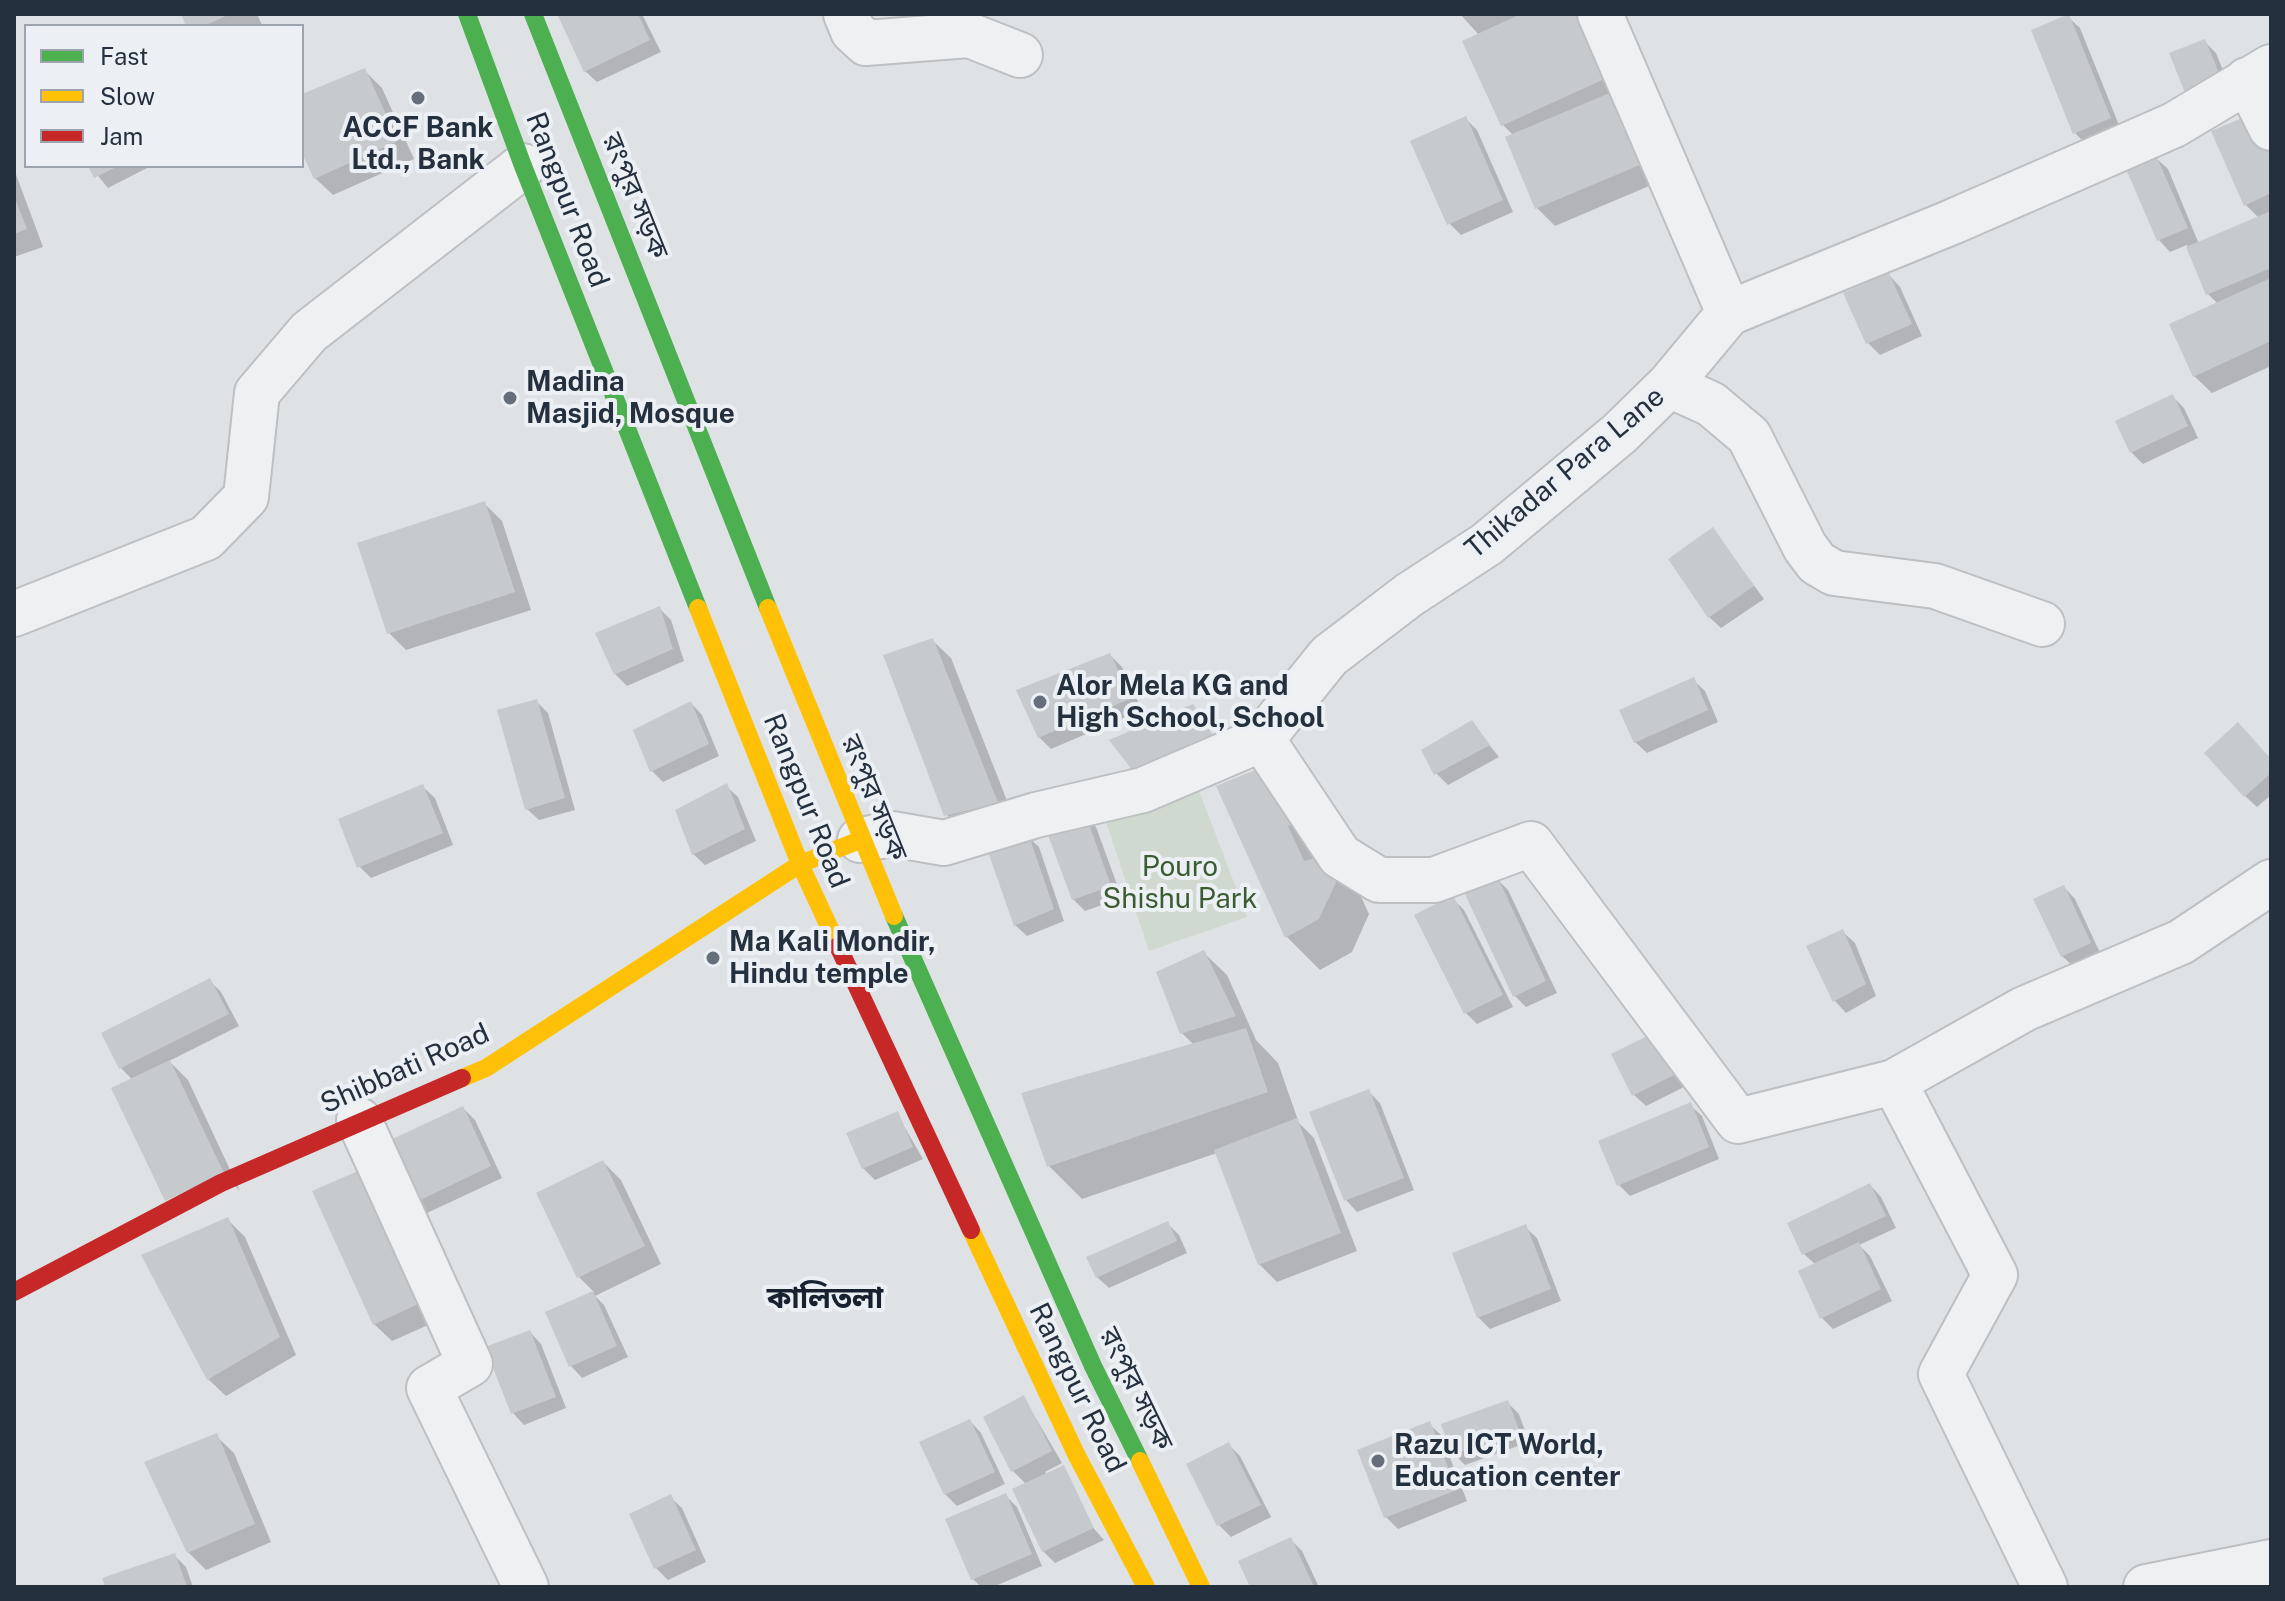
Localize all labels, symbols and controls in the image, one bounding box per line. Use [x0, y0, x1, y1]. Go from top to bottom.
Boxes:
legend [24, 24, 304, 168]
text: Fast [100, 42, 148, 70]
text: Slow [100, 82, 155, 110]
marker: ACCF Bank Ltd., Bank [409, 89, 427, 107]
street label: Rangpur Road [518, 108, 616, 292]
place label: ACCF Bank Ltd., Bank [343, 111, 493, 177]
text: Jam [100, 122, 143, 150]
street label: রংপুর সড়ক [595, 128, 675, 264]
place label: Madina Masjid, Mosque [526, 365, 735, 431]
street label: Thikadar Para Lane [1459, 380, 1671, 566]
marker: Madina Masjid, Mosque [501, 389, 519, 407]
place label: Alor Mela KG and High School, School [1056, 669, 1325, 735]
marker: Alor Mela KG and High School, School [1031, 693, 1049, 711]
street label: Rangpur Road [756, 709, 856, 893]
street label: রংপুর সড়ক [834, 730, 914, 866]
park label: Pouro Shishu Park [1103, 850, 1257, 916]
place label: Ma Kali Mondir, Hindu temple [729, 925, 936, 991]
marker: Ma Kali Mondir, Hindu temple [704, 949, 722, 967]
street label: Shibbati Road [315, 1017, 495, 1121]
district label: কালিতলা [767, 1281, 883, 1317]
street label: Rangpur Road [1021, 1298, 1133, 1478]
street label: রংপুর সড়ক [1092, 1322, 1180, 1456]
place label: Razu ICT World, Education center [1394, 1428, 1621, 1494]
marker: Razu ICT World, Education center [1369, 1452, 1387, 1470]

